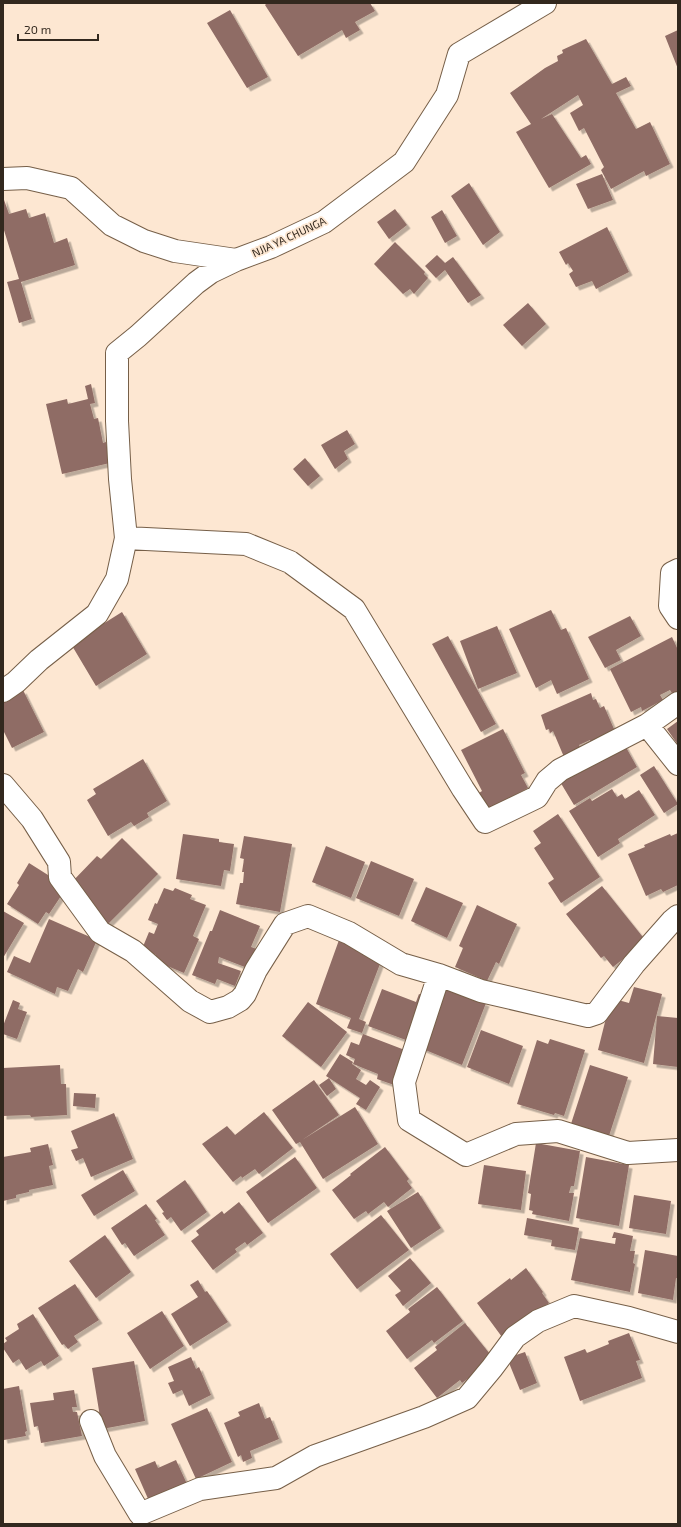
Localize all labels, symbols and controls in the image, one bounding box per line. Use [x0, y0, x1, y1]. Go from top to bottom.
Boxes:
scale bar [18, 16, 98, 42]
text: 20 m [24, 22, 51, 36]
street label: NJIA YA CHUNGA [250, 214, 328, 259]

